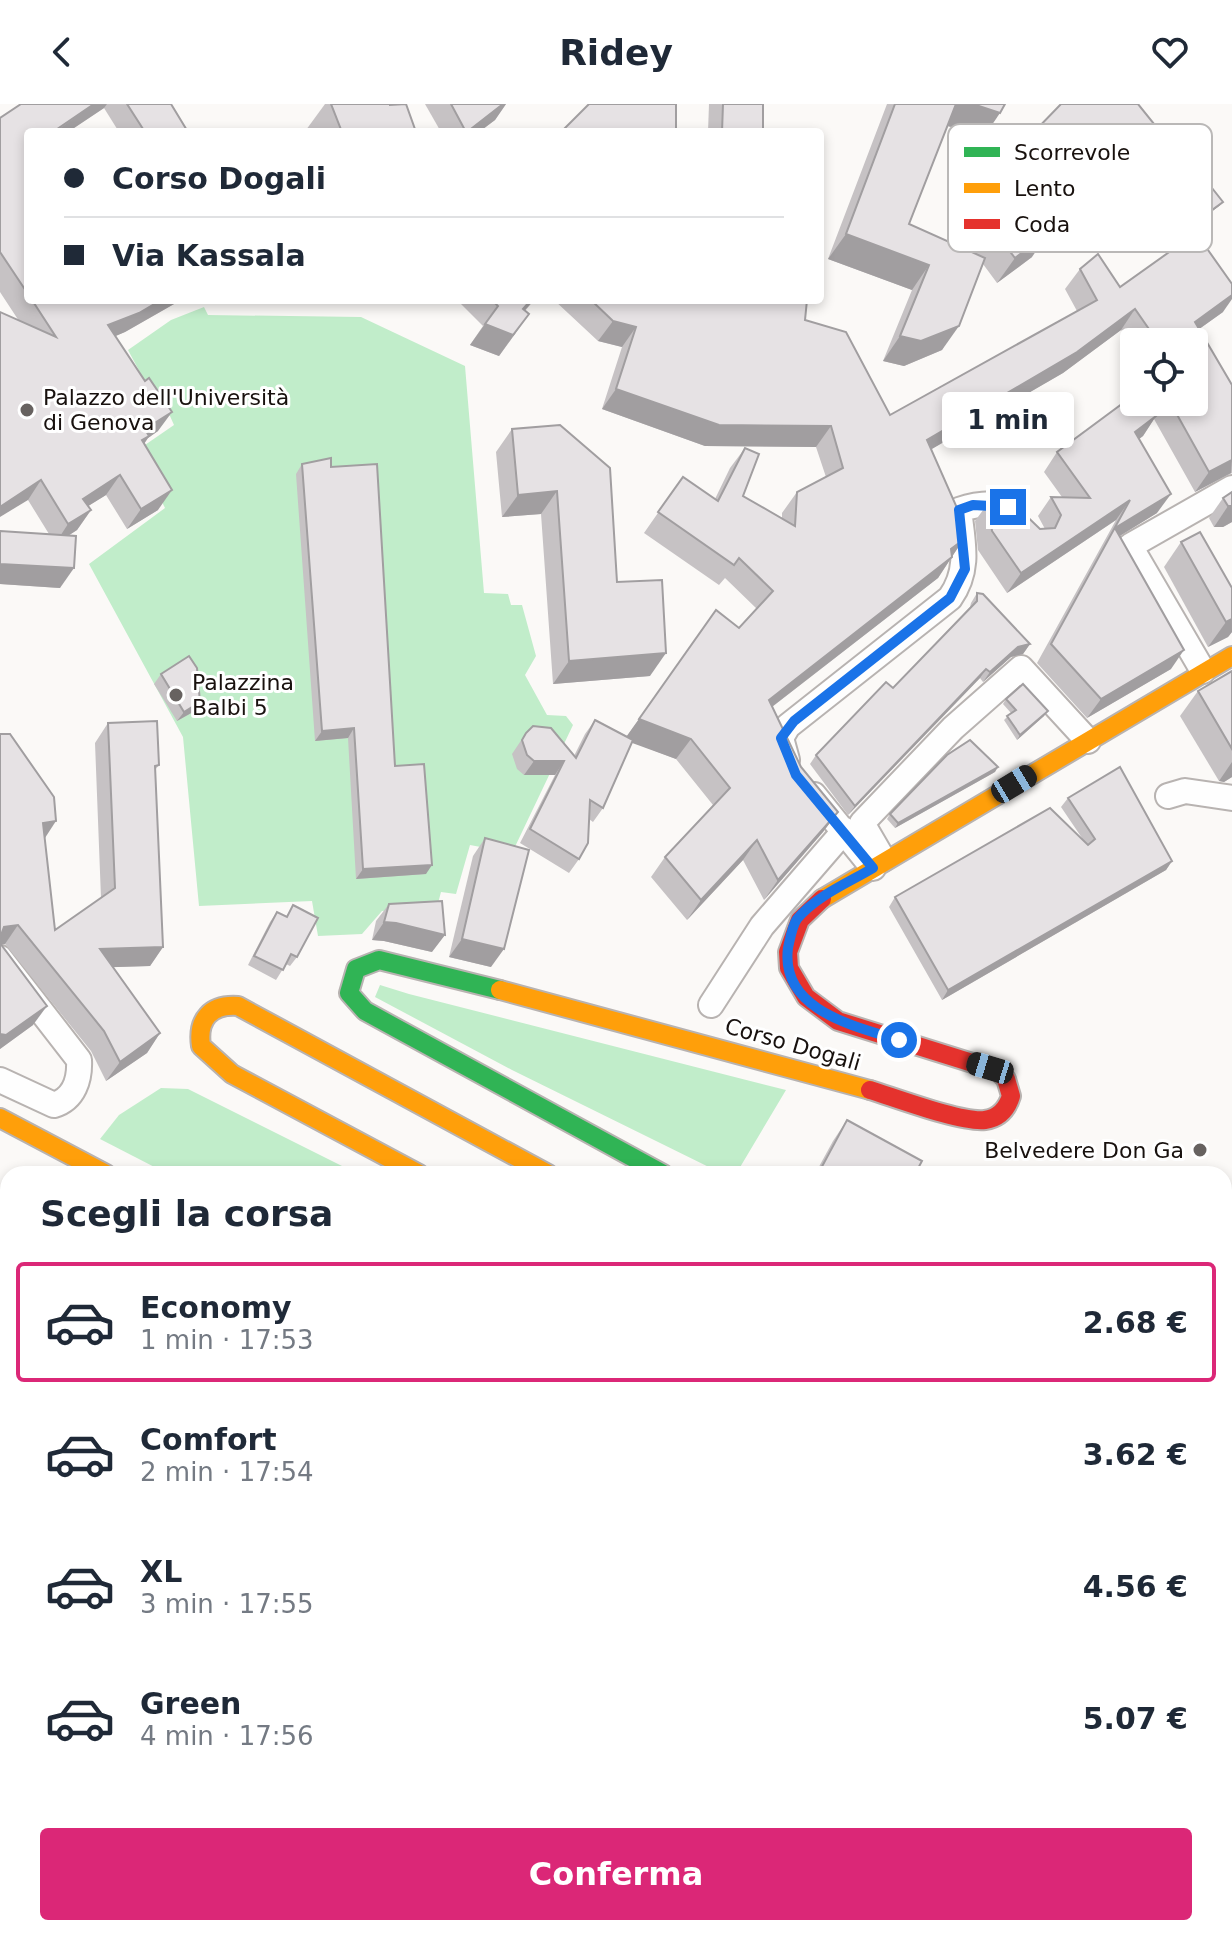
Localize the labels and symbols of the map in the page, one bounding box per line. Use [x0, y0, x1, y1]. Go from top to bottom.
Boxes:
legend [948, 124, 1212, 252]
text: Scorrevole [1014, 140, 1130, 165]
text: Lento [1014, 176, 1075, 201]
text: Coda [1014, 212, 1070, 237]
place label: Palazzo dell'Università di Genova [43, 385, 289, 435]
callout: 1 min [942, 391, 1074, 447]
marker: Palazzo dell'Università di Genova [18, 401, 36, 419]
route end [990, 489, 1026, 525]
place label: Palazzina Balbi 5 [192, 670, 294, 720]
marker: Palazzina Balbi 5 [167, 686, 185, 704]
car [987, 761, 1041, 807]
street label: Corso Dogali [722, 1013, 864, 1076]
route start [881, 1022, 917, 1058]
car [964, 1050, 1016, 1086]
place label: Belvedere Don Ga [984, 1138, 1184, 1163]
marker: Belvedere Don Ga [1191, 1141, 1209, 1159]

